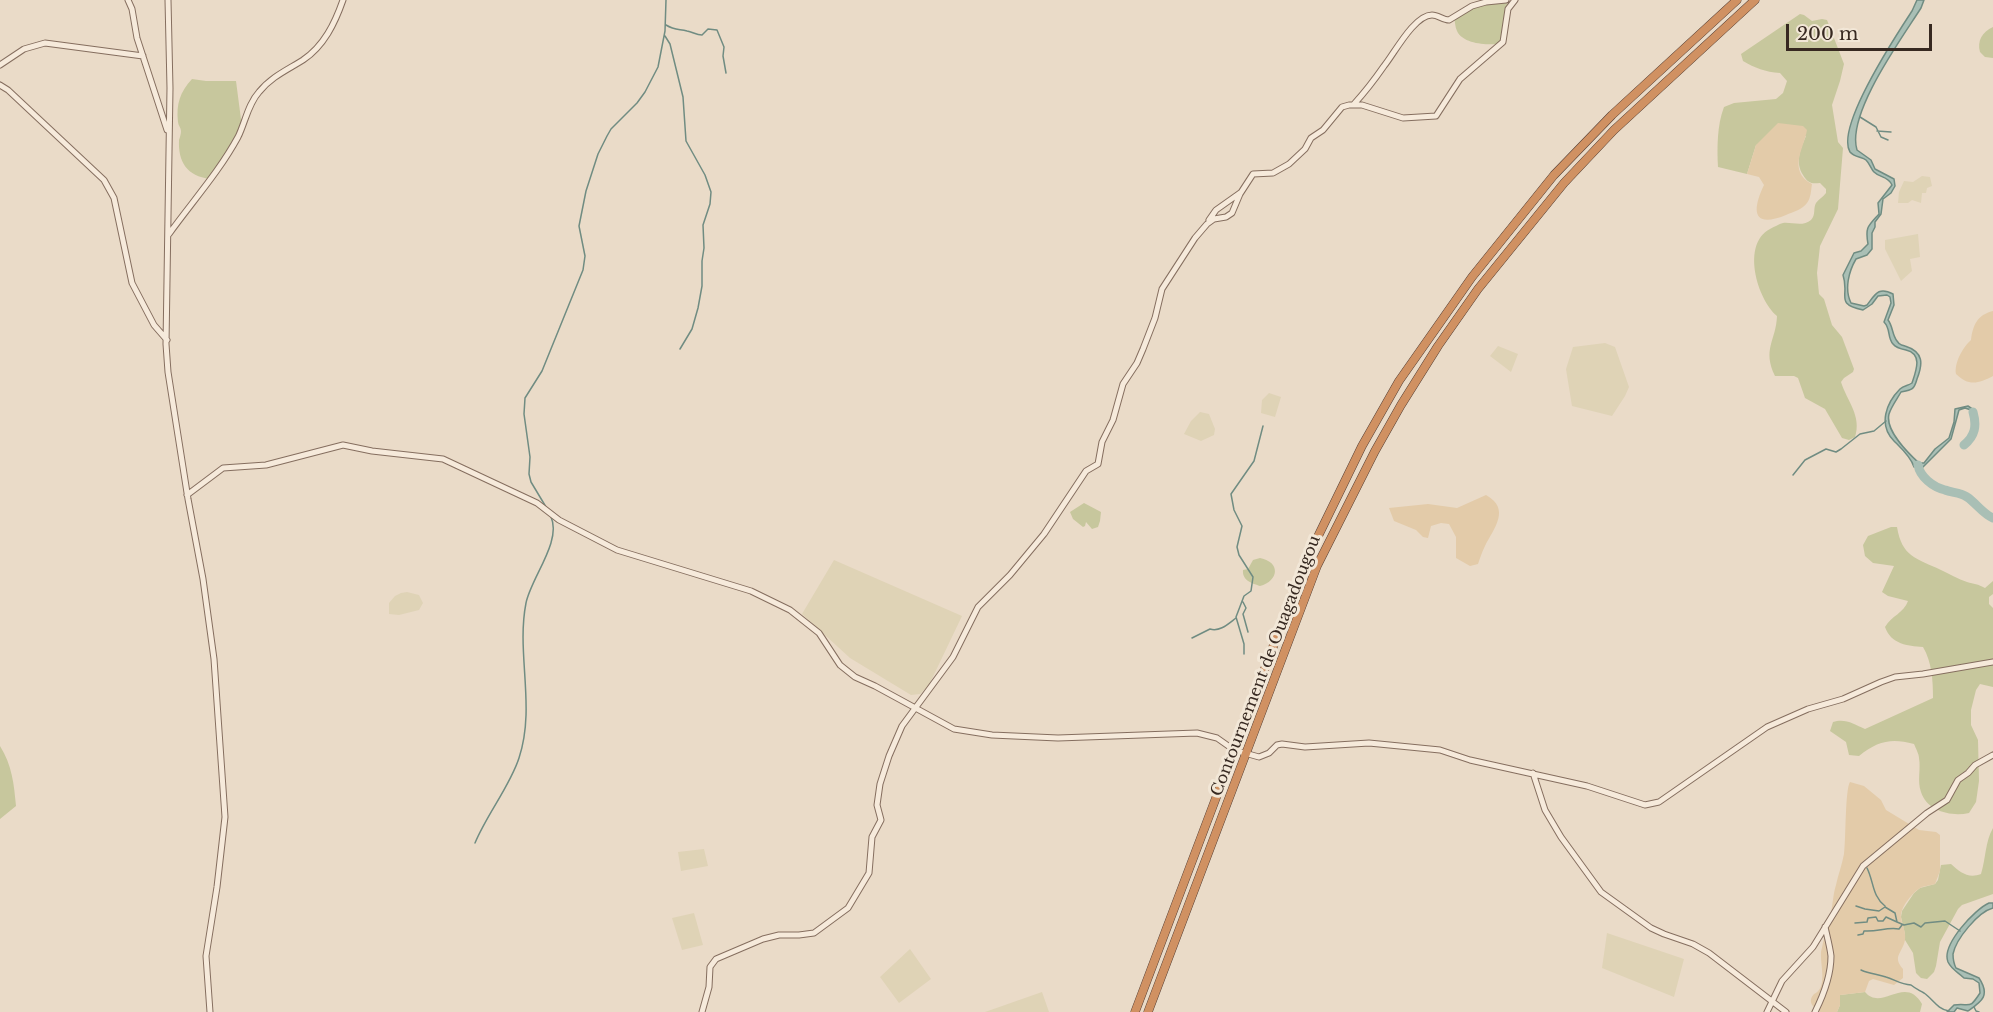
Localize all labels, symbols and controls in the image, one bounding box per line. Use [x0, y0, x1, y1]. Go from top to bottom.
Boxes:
scale bar [1789, 12, 1934, 50]
text: 200 m [1797, 23, 1858, 45]
street label: Contournement de Ouagadougou [1207, 533, 1325, 799]

